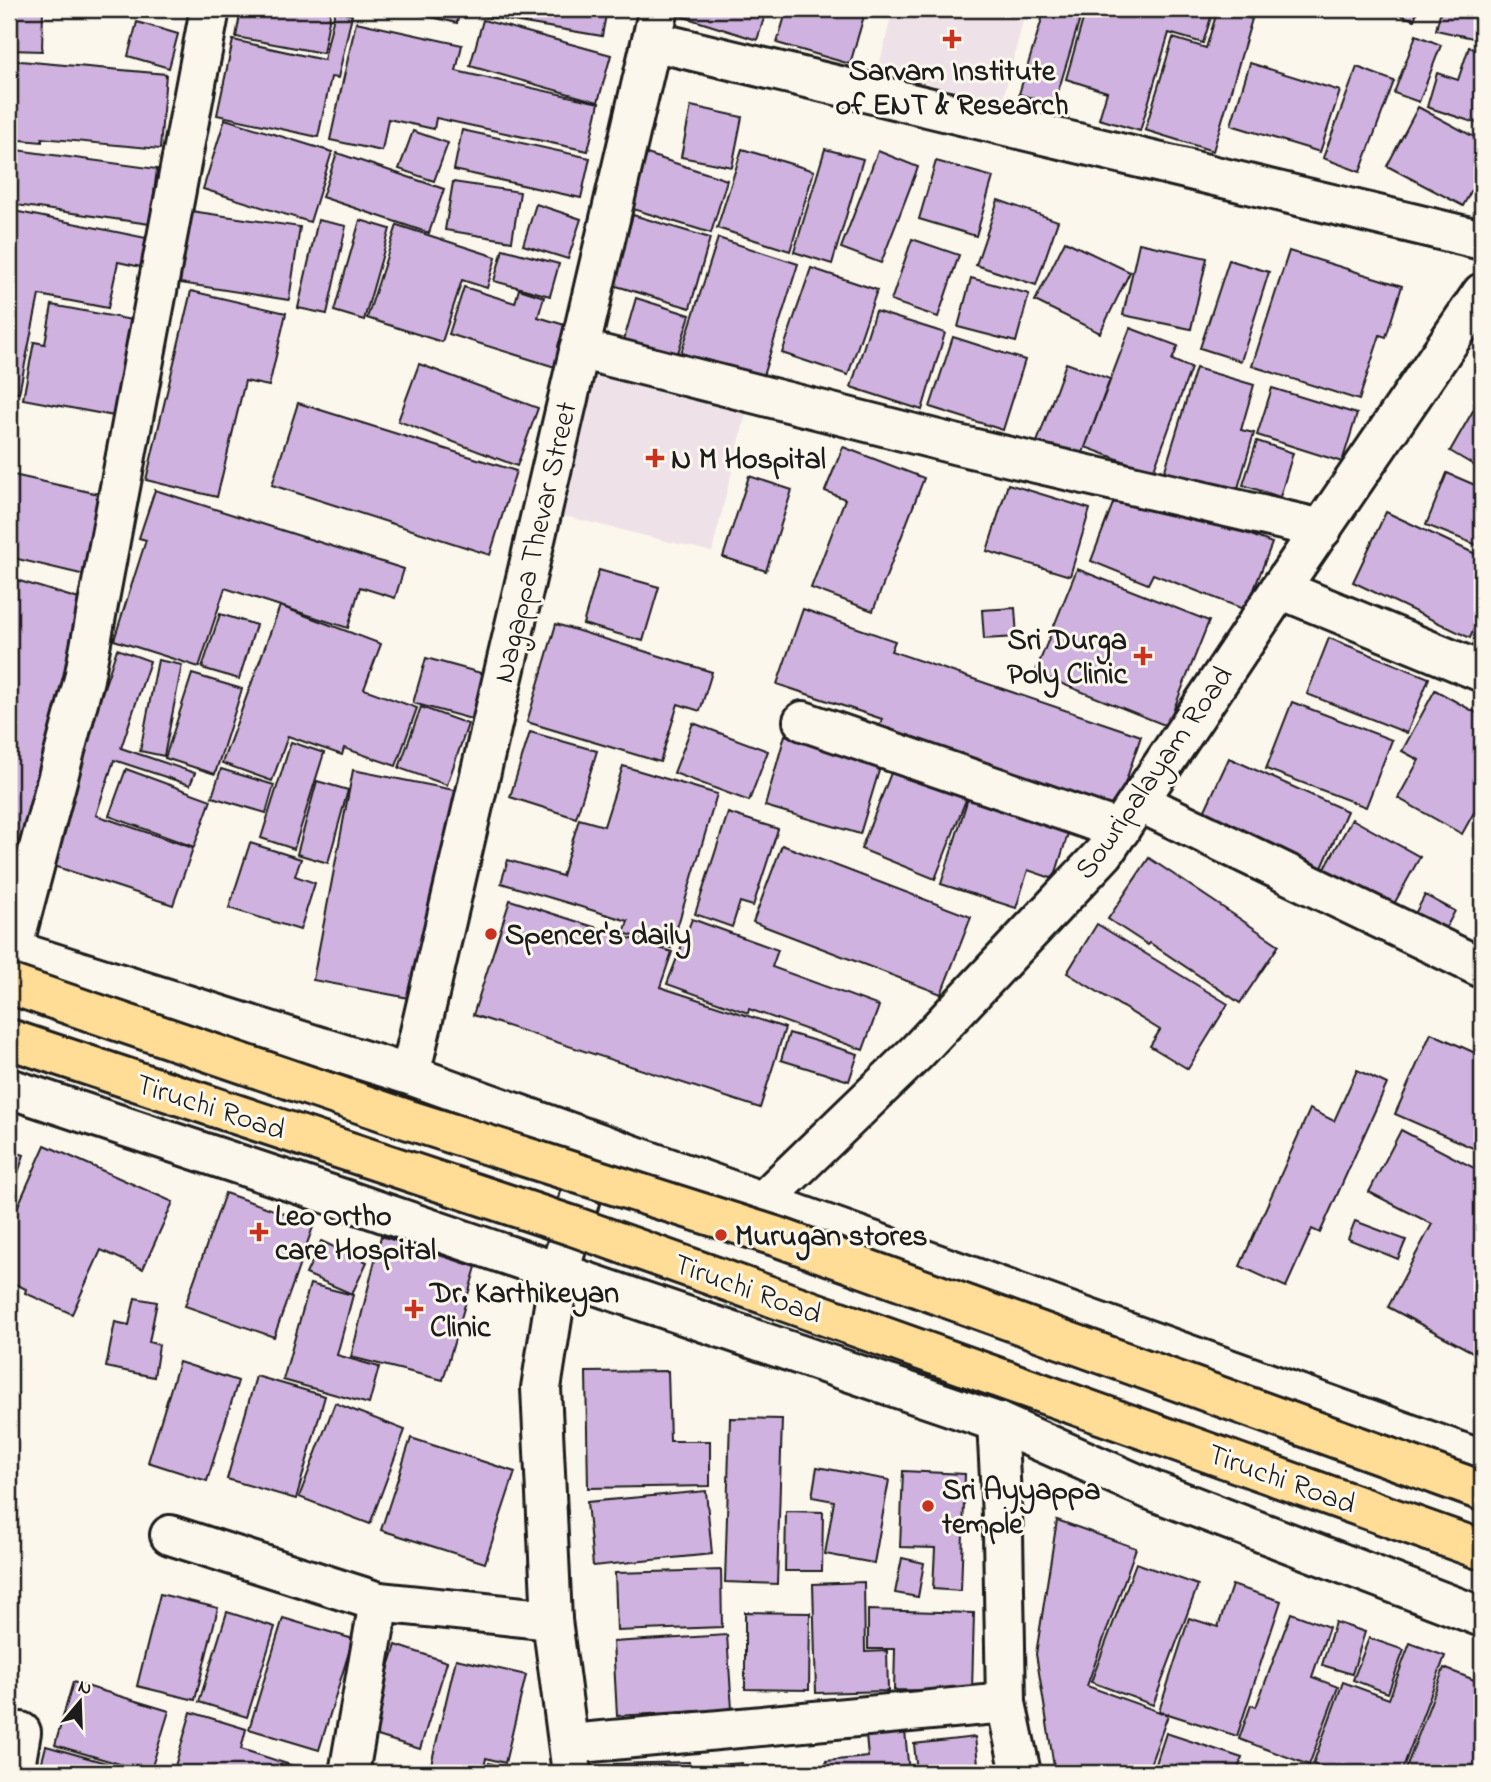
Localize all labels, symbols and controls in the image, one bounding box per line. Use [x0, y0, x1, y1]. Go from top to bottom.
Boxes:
marker: Sarvam Institute of ENT & Research [942, 29, 962, 49]
place label: Sarvam Institute of ENT & Research [835, 51, 1069, 129]
street label: Nagappa Thevar Street [483, 398, 591, 688]
place label: N M Hospital [671, 439, 826, 483]
marker: N M Hospital [645, 448, 665, 468]
place label: Sri Durga Poly Clinic [1007, 620, 1128, 698]
marker: Sri Durga Poly Clinic [1133, 646, 1153, 666]
street label: Sowripalayam Road [1065, 658, 1246, 890]
place label: Spencer's daily [505, 915, 691, 959]
marker: Spencer's daily [483, 926, 499, 942]
street label: Tiruchi Road [130, 1064, 291, 1154]
place label: Leo Ortho care Hospital [275, 1196, 436, 1274]
place label: Murugan stores [735, 1216, 928, 1261]
marker: Leo Ortho care Hospital [249, 1222, 269, 1242]
marker: Murugan stores [713, 1227, 729, 1243]
street label: Tiruchi Road [667, 1244, 827, 1338]
place label: Dr. Karthikeyan Clinic [428, 1273, 619, 1351]
marker: Dr. Karthikeyan Clinic [404, 1299, 424, 1319]
street label: Tiruchi Road [1201, 1434, 1361, 1528]
place label: Sri Ayyappa temple [941, 1470, 1100, 1548]
marker: Sri Ayyappa temple [920, 1498, 936, 1514]
north arrow [46, 1666, 116, 1736]
text: N [74, 1673, 95, 1703]

